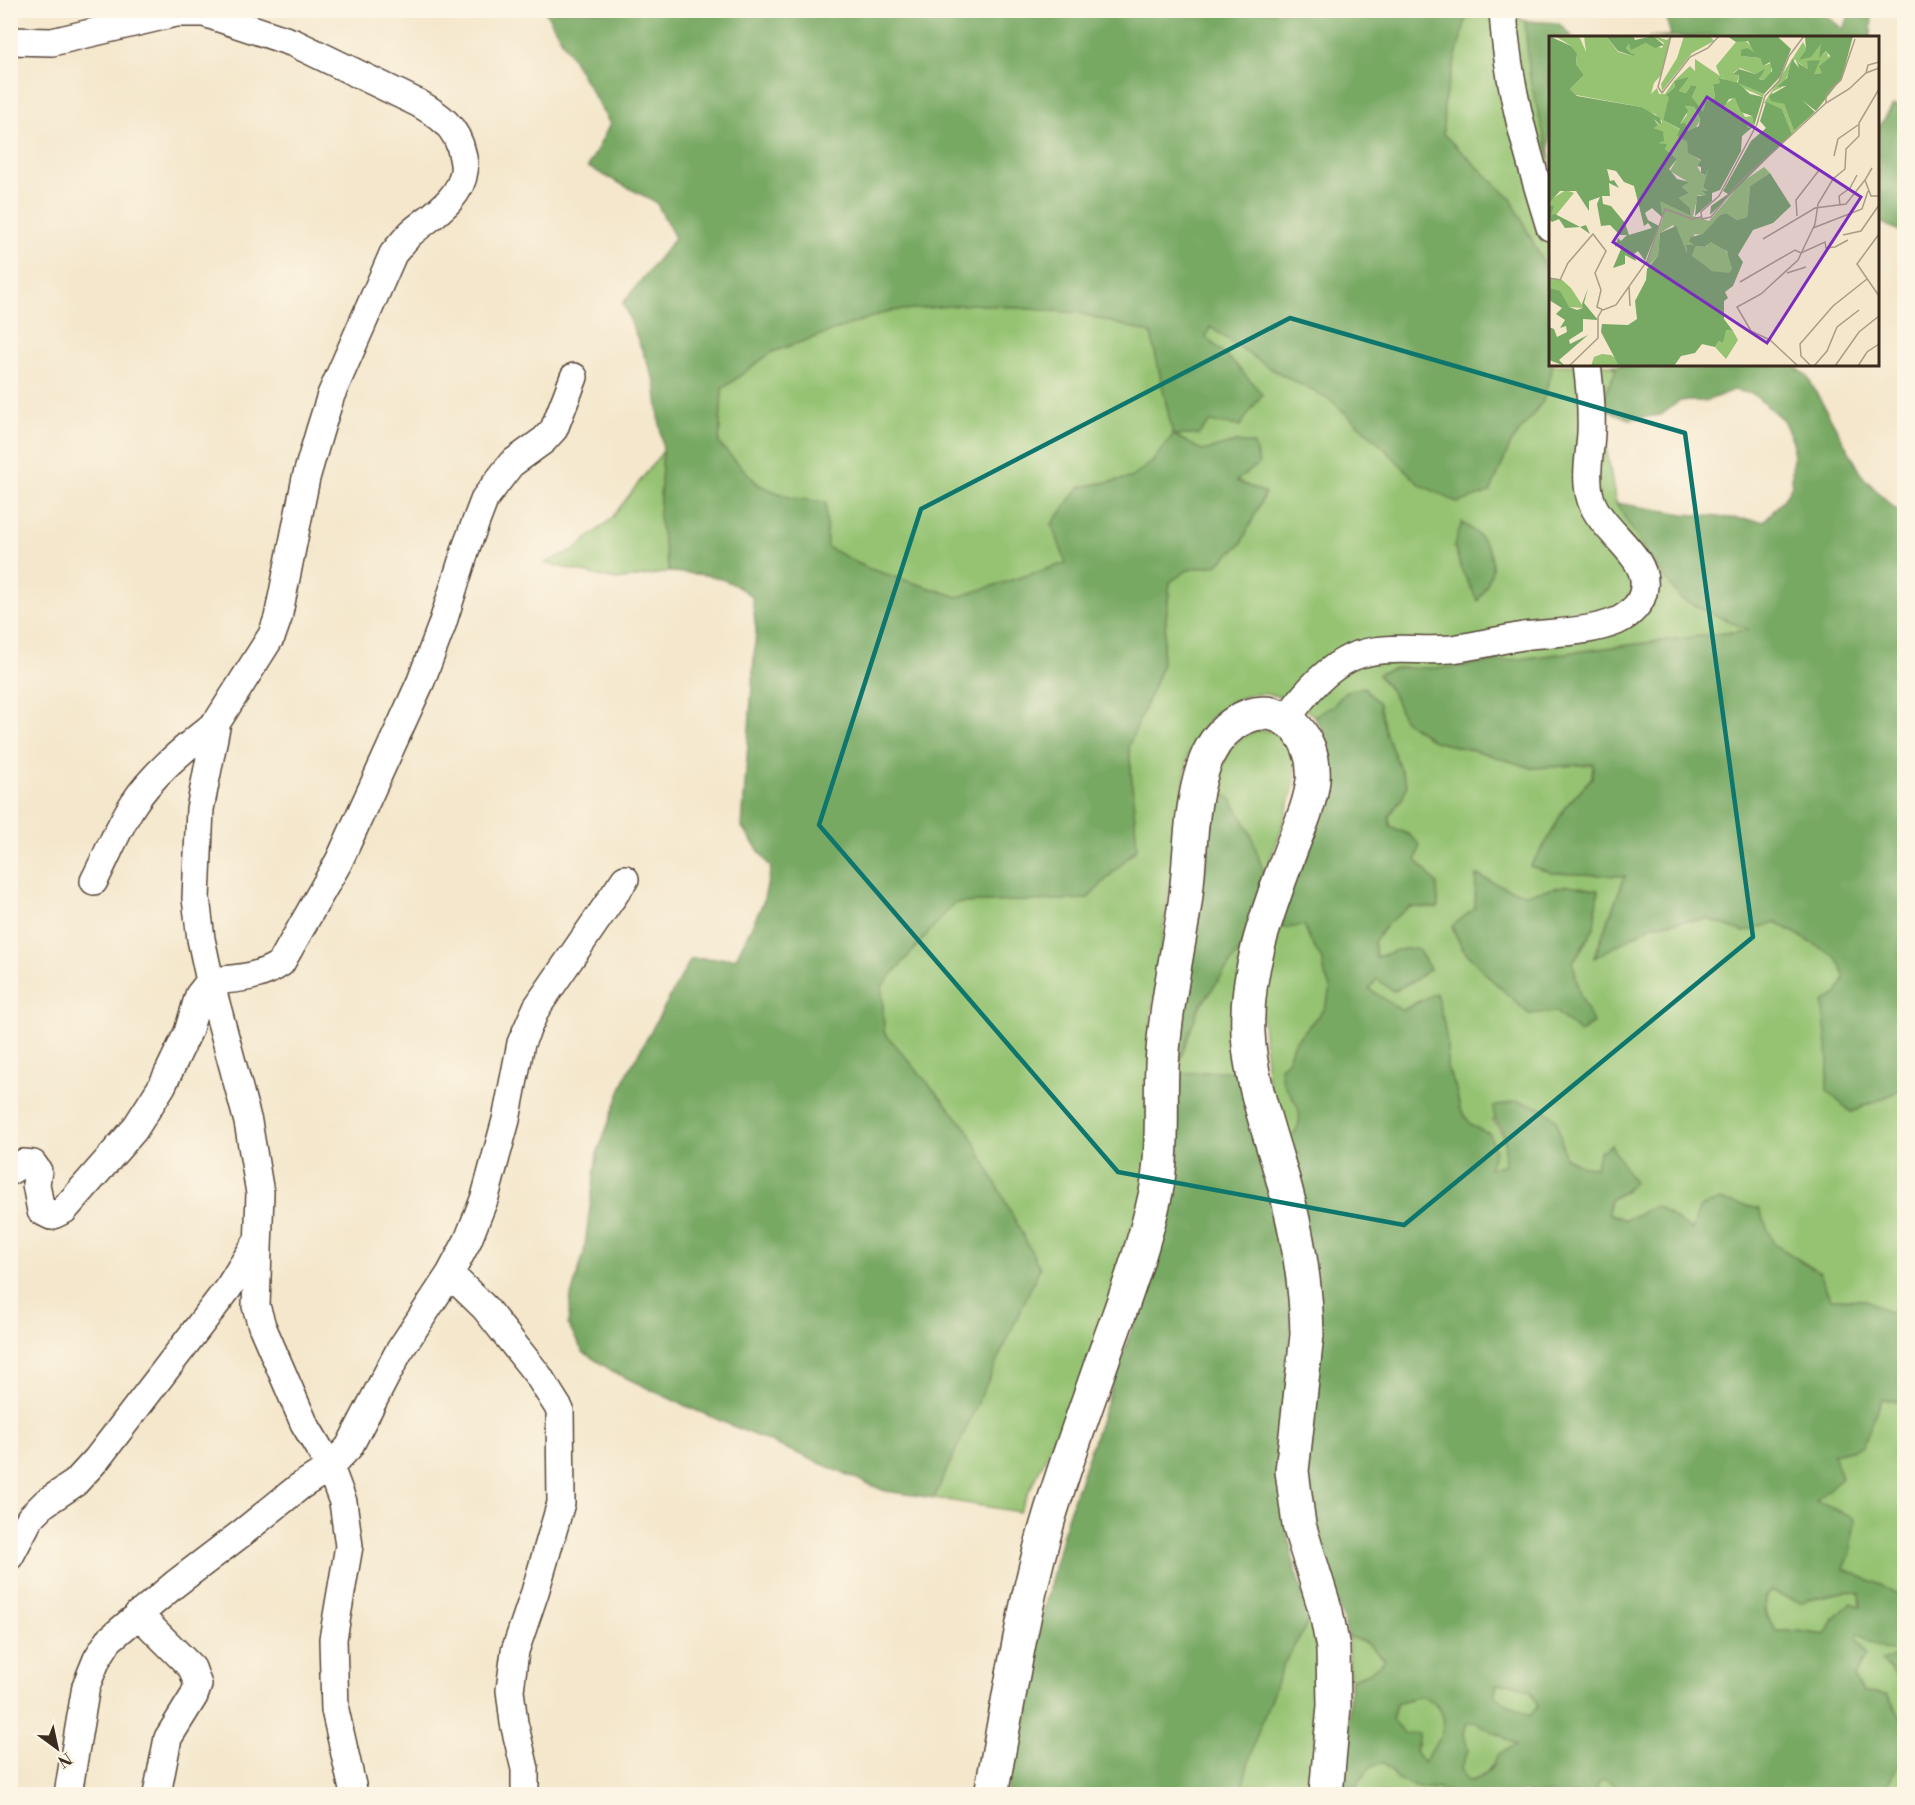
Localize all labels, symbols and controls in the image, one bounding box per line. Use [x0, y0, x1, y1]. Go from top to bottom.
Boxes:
inset map [1549, 36, 1879, 366]
north arrow [27, 1718, 87, 1778]
text: N [54, 1748, 75, 1772]

